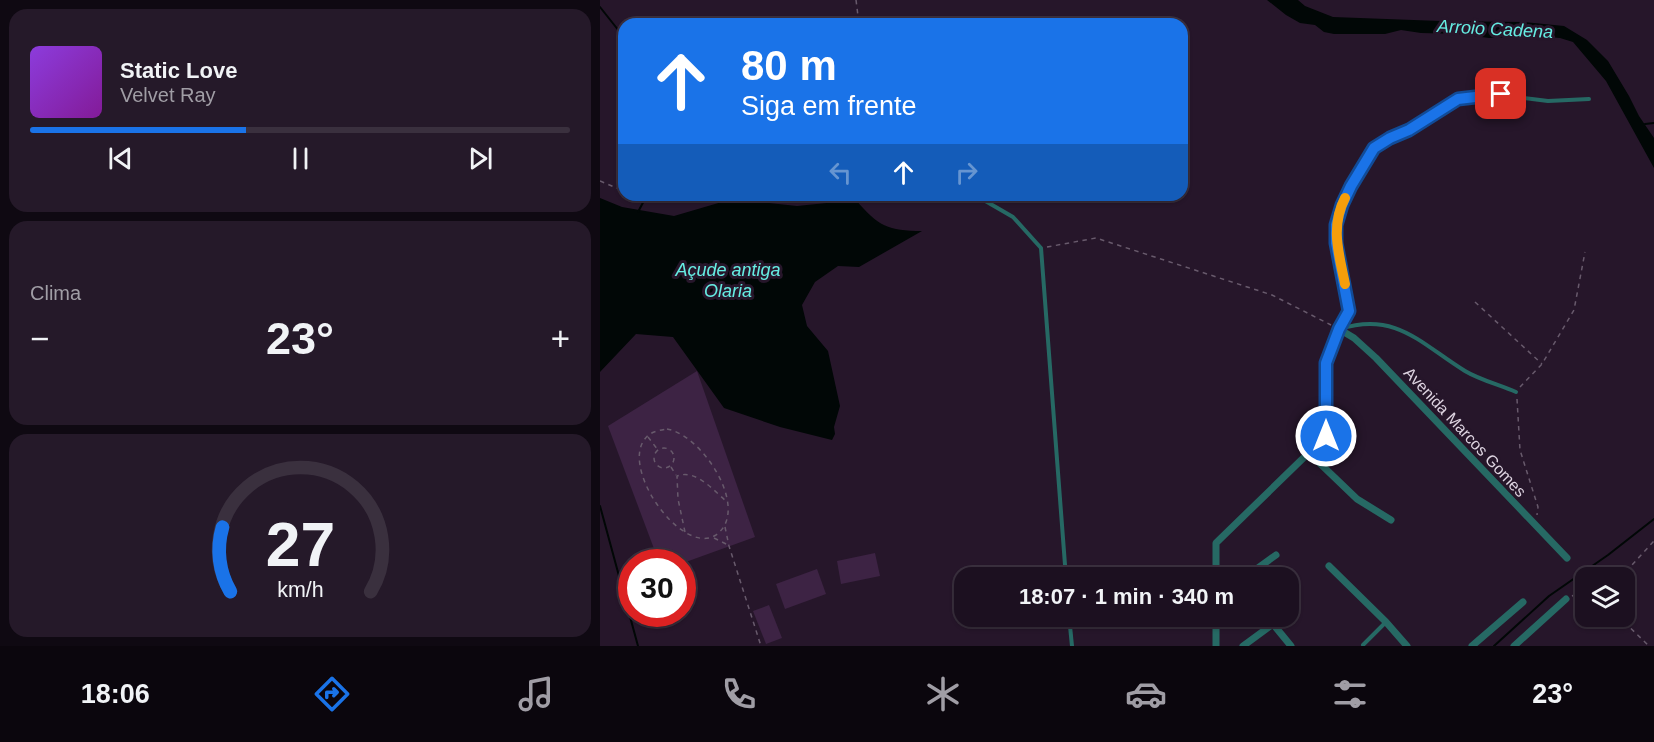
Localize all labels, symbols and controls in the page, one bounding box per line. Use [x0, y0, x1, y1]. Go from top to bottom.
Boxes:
water label: Arroio Cadena [1436, 16, 1553, 42]
icon: ahead [642, 42, 720, 120]
text: 80 m [741, 42, 837, 89]
text: Static Love [120, 58, 237, 83]
pin [1475, 68, 1526, 119]
icon: arrive [1484, 77, 1517, 110]
text: Velvet Ray [120, 84, 216, 106]
text: Siga em frente [741, 91, 917, 121]
icon: previous [104, 142, 137, 175]
icon: pause [284, 142, 317, 175]
icon: next [464, 142, 497, 175]
icon: left [824, 156, 857, 189]
icon: ahead [887, 156, 920, 189]
icon: right [950, 156, 983, 189]
water label: Açude antiga Olaria [674, 260, 781, 301]
text: Clima [30, 282, 81, 304]
text: 23° [266, 313, 334, 364]
text: − [30, 320, 49, 357]
text: + [551, 320, 570, 357]
street label: Avenida Marcos Gomes [1401, 364, 1529, 500]
position arrow [1294, 404, 1358, 468]
text: 27 [265, 511, 335, 580]
speed limit sign: 30 [618, 549, 696, 627]
map controls [1575, 567, 1635, 627]
button: layers [1575, 567, 1635, 627]
text: km/h [277, 579, 323, 603]
text: 18:07 · 1 min · 340 m [1019, 584, 1234, 609]
icon: directions [311, 673, 353, 715]
icon: music [515, 673, 557, 715]
icon: phone [718, 673, 760, 715]
icon: climate [922, 673, 964, 715]
icon: car [1125, 673, 1167, 715]
icon: filters [1329, 673, 1371, 715]
text: 18:06 [81, 679, 150, 709]
text: 23° [1532, 679, 1573, 709]

